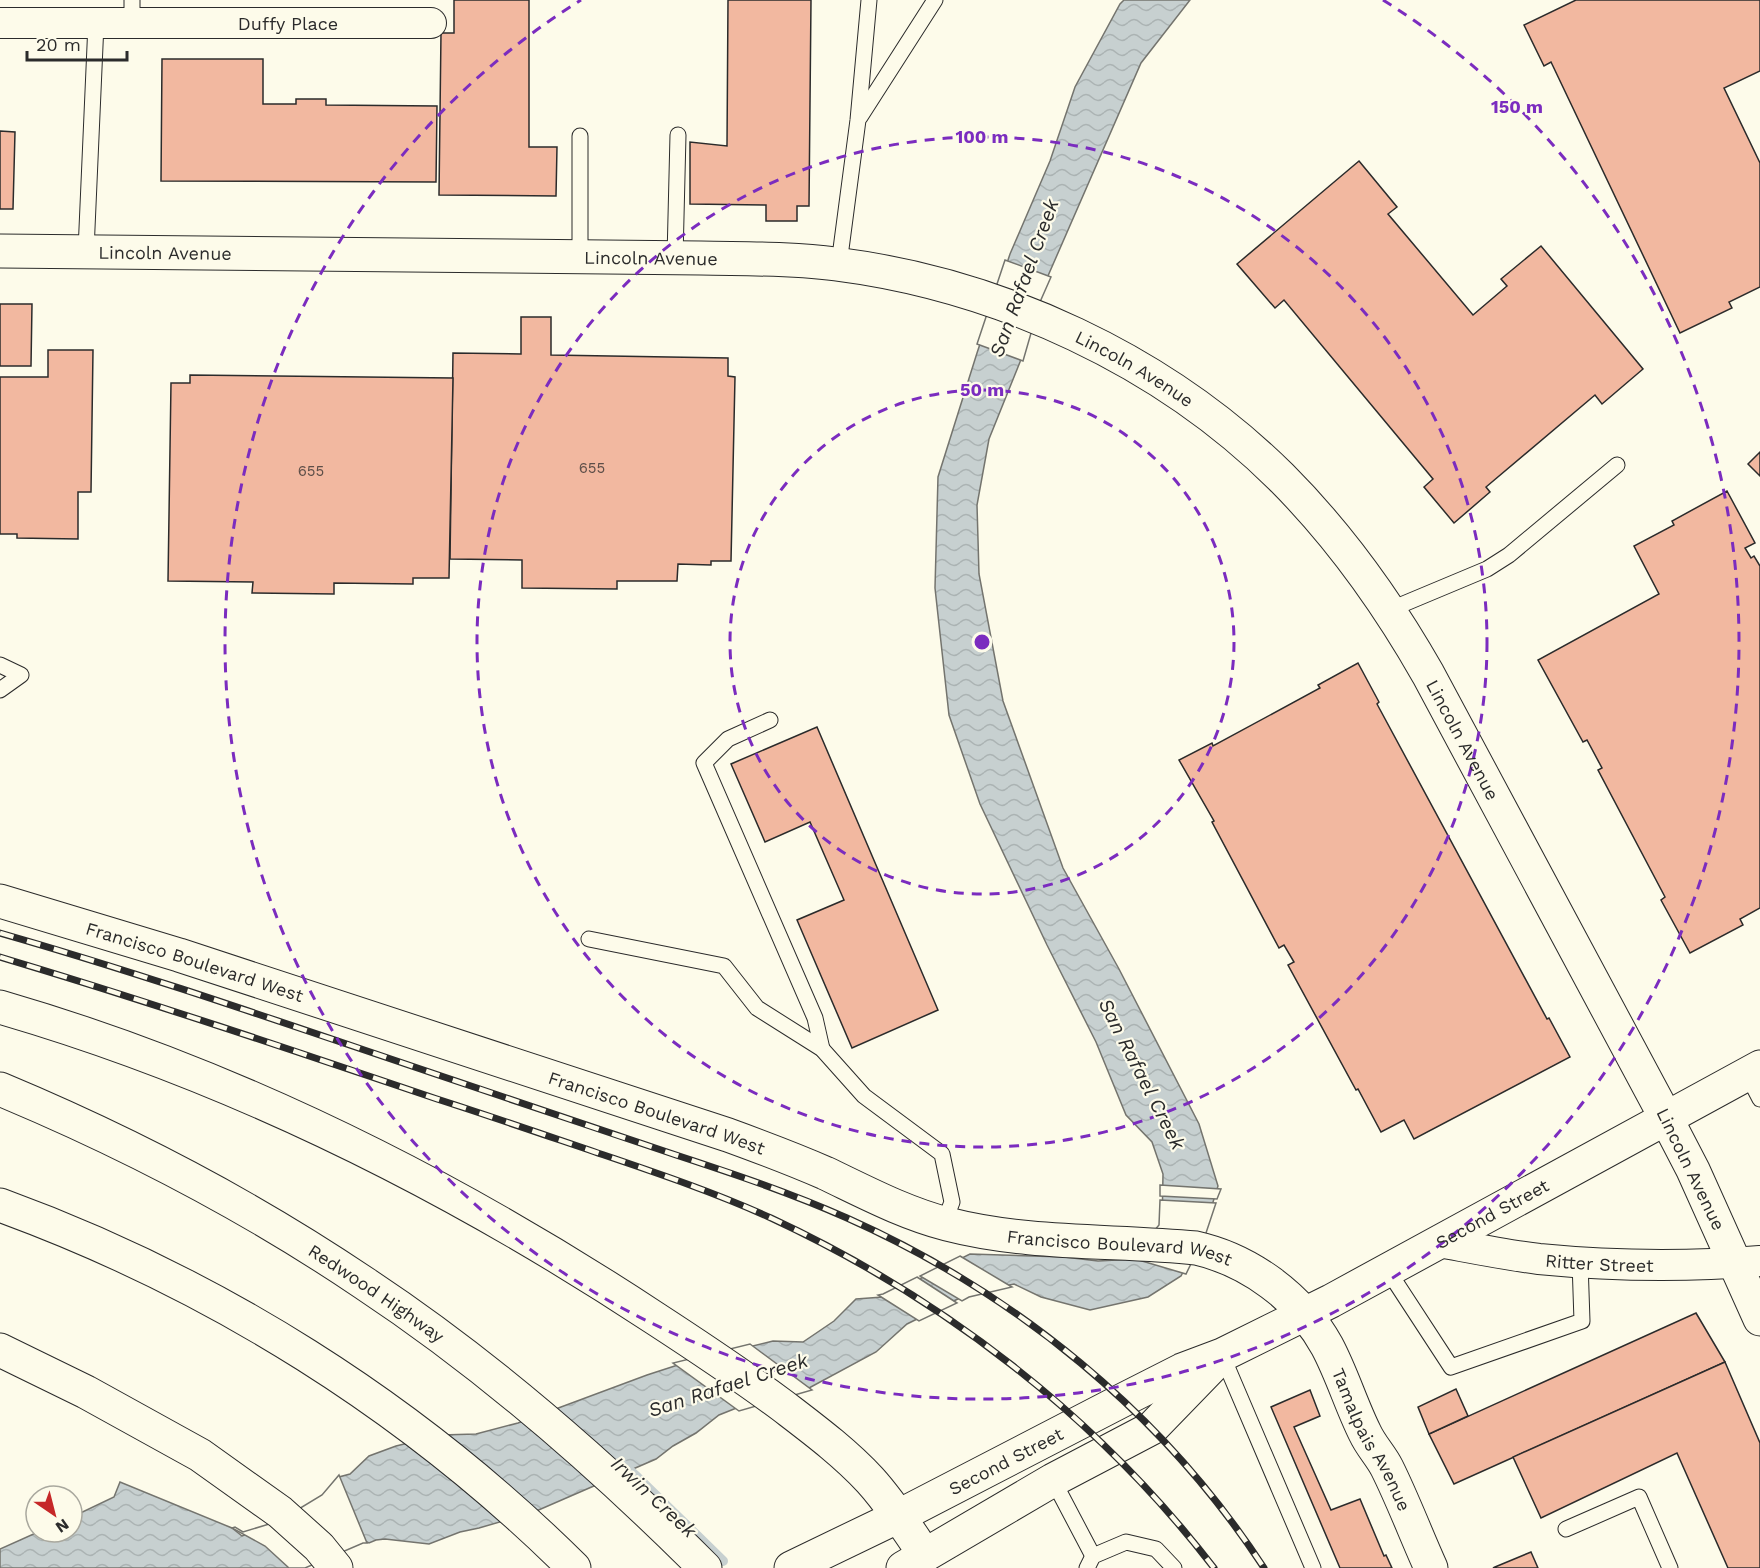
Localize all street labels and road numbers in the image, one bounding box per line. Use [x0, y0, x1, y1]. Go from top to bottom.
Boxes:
street label: Duffy Place [238, 13, 338, 34]
street label: Lincoln Avenue [98, 241, 232, 263]
street label: Lincoln Avenue [584, 246, 718, 269]
street label: Lincoln Avenue [1072, 326, 1198, 411]
street label: Lincoln Avenue [1422, 676, 1504, 803]
street label: Francisco Boulevard West [84, 917, 307, 1006]
street label: Francisco Boulevard West [546, 1066, 769, 1158]
street label: Lincoln Avenue [1652, 1104, 1730, 1234]
street label: Second Street [1432, 1174, 1553, 1253]
street label: Francisco Boulevard West [1006, 1225, 1236, 1270]
street label: Redwood Highway [305, 1239, 449, 1347]
street label: Ritter Street [1544, 1249, 1654, 1275]
street label: Tamalpais Avenue [1328, 1365, 1416, 1514]
street label: Second Street [945, 1422, 1067, 1499]

